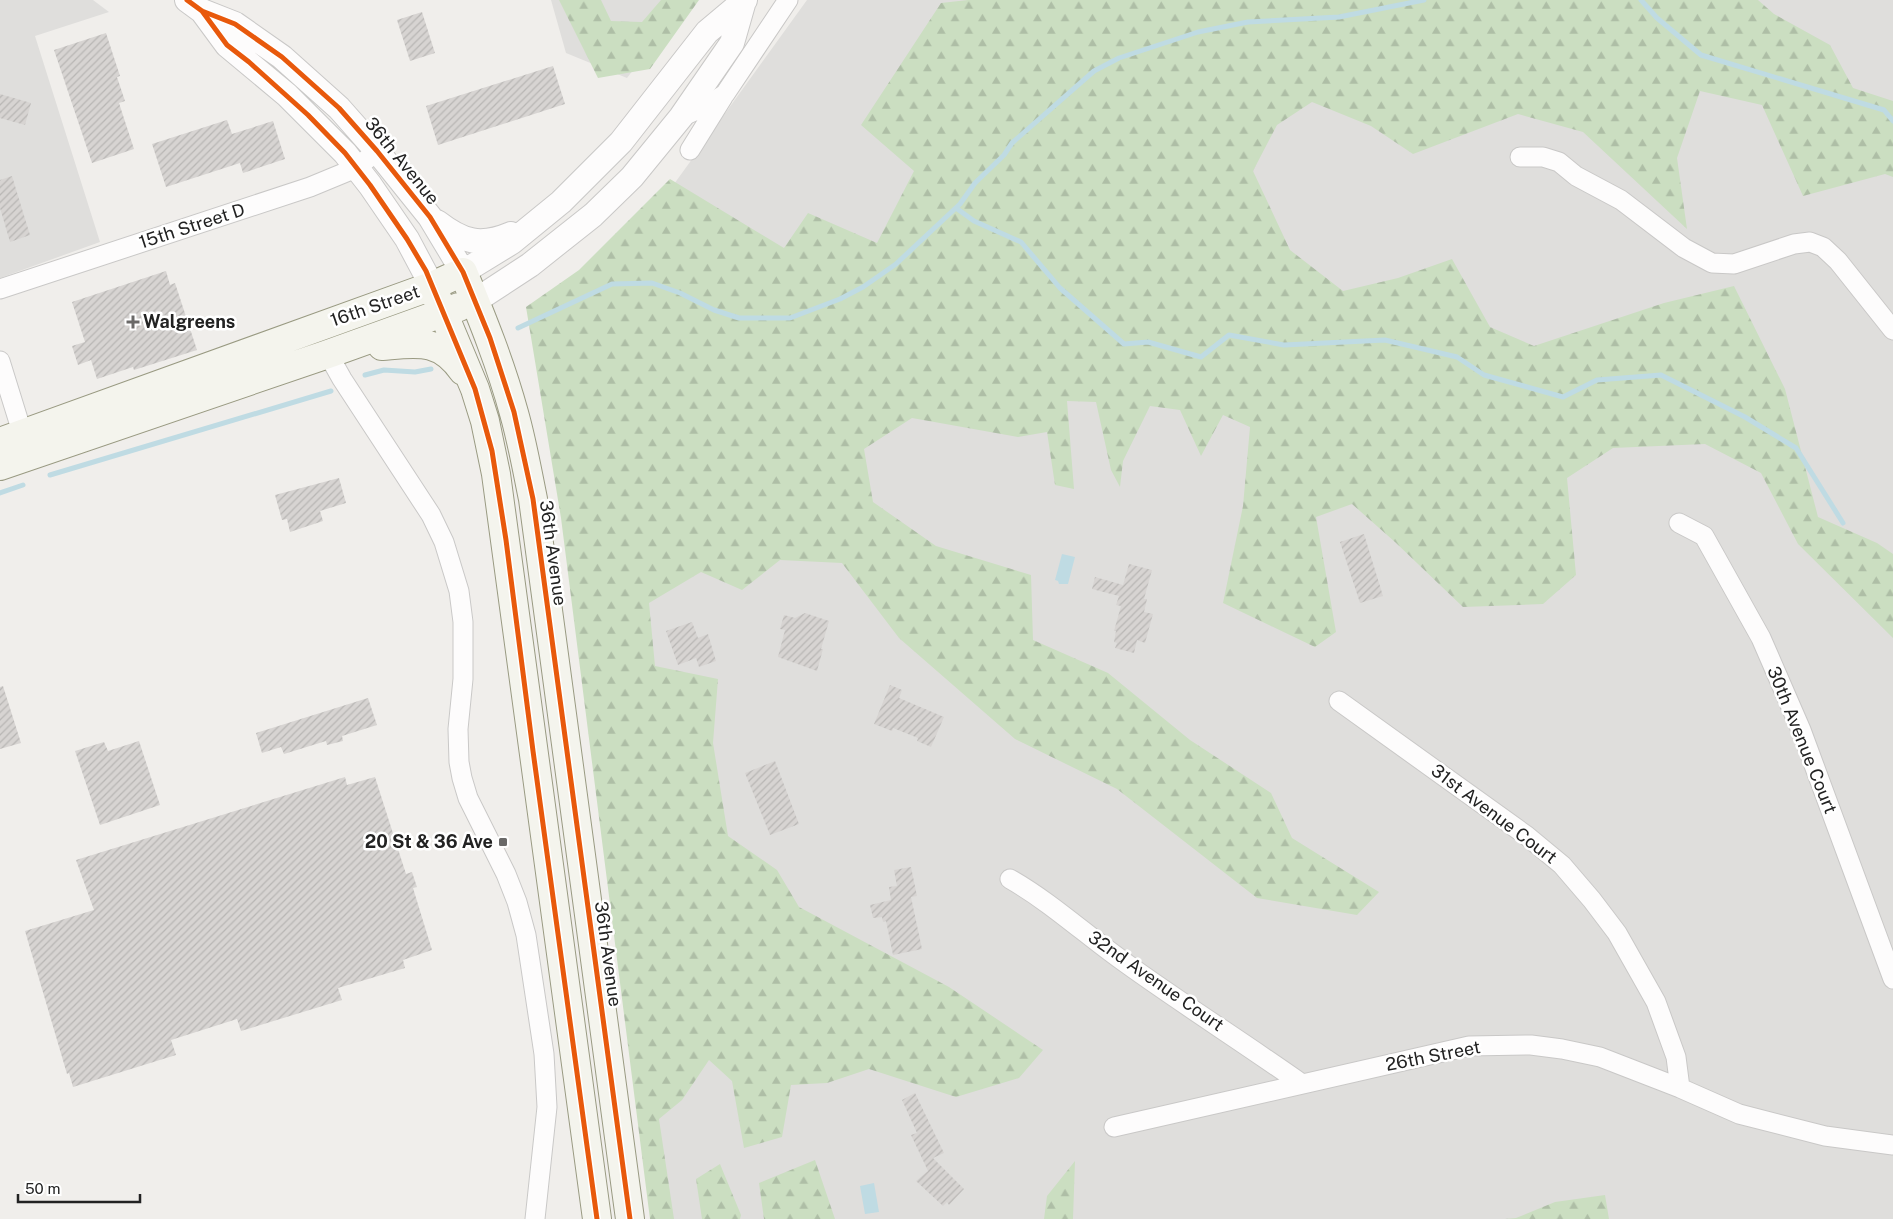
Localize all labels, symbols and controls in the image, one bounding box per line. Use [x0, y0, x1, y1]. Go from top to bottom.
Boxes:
street label: 36th Avenue [361, 113, 444, 208]
street label: 15th Street D [136, 199, 247, 253]
street label: 16th Street [328, 280, 422, 331]
place label: Walgreens [143, 311, 235, 332]
marker: Walgreens [127, 316, 139, 328]
street label: 36th Avenue [536, 499, 571, 607]
street label: 30th Avenue Court [1763, 663, 1842, 817]
street label: 31st Avenue Court [1427, 760, 1561, 868]
place label: 20 St & 36 Ave [365, 831, 493, 852]
marker: 20 St & 36 Ave [497, 836, 509, 848]
street label: 36th Avenue [591, 900, 626, 1008]
street label: 32nd Avenue Court [1085, 926, 1228, 1035]
street label: 26th Street [1384, 1036, 1482, 1075]
scale bar [18, 1172, 140, 1204]
text: 50 m [25, 1180, 60, 1197]

